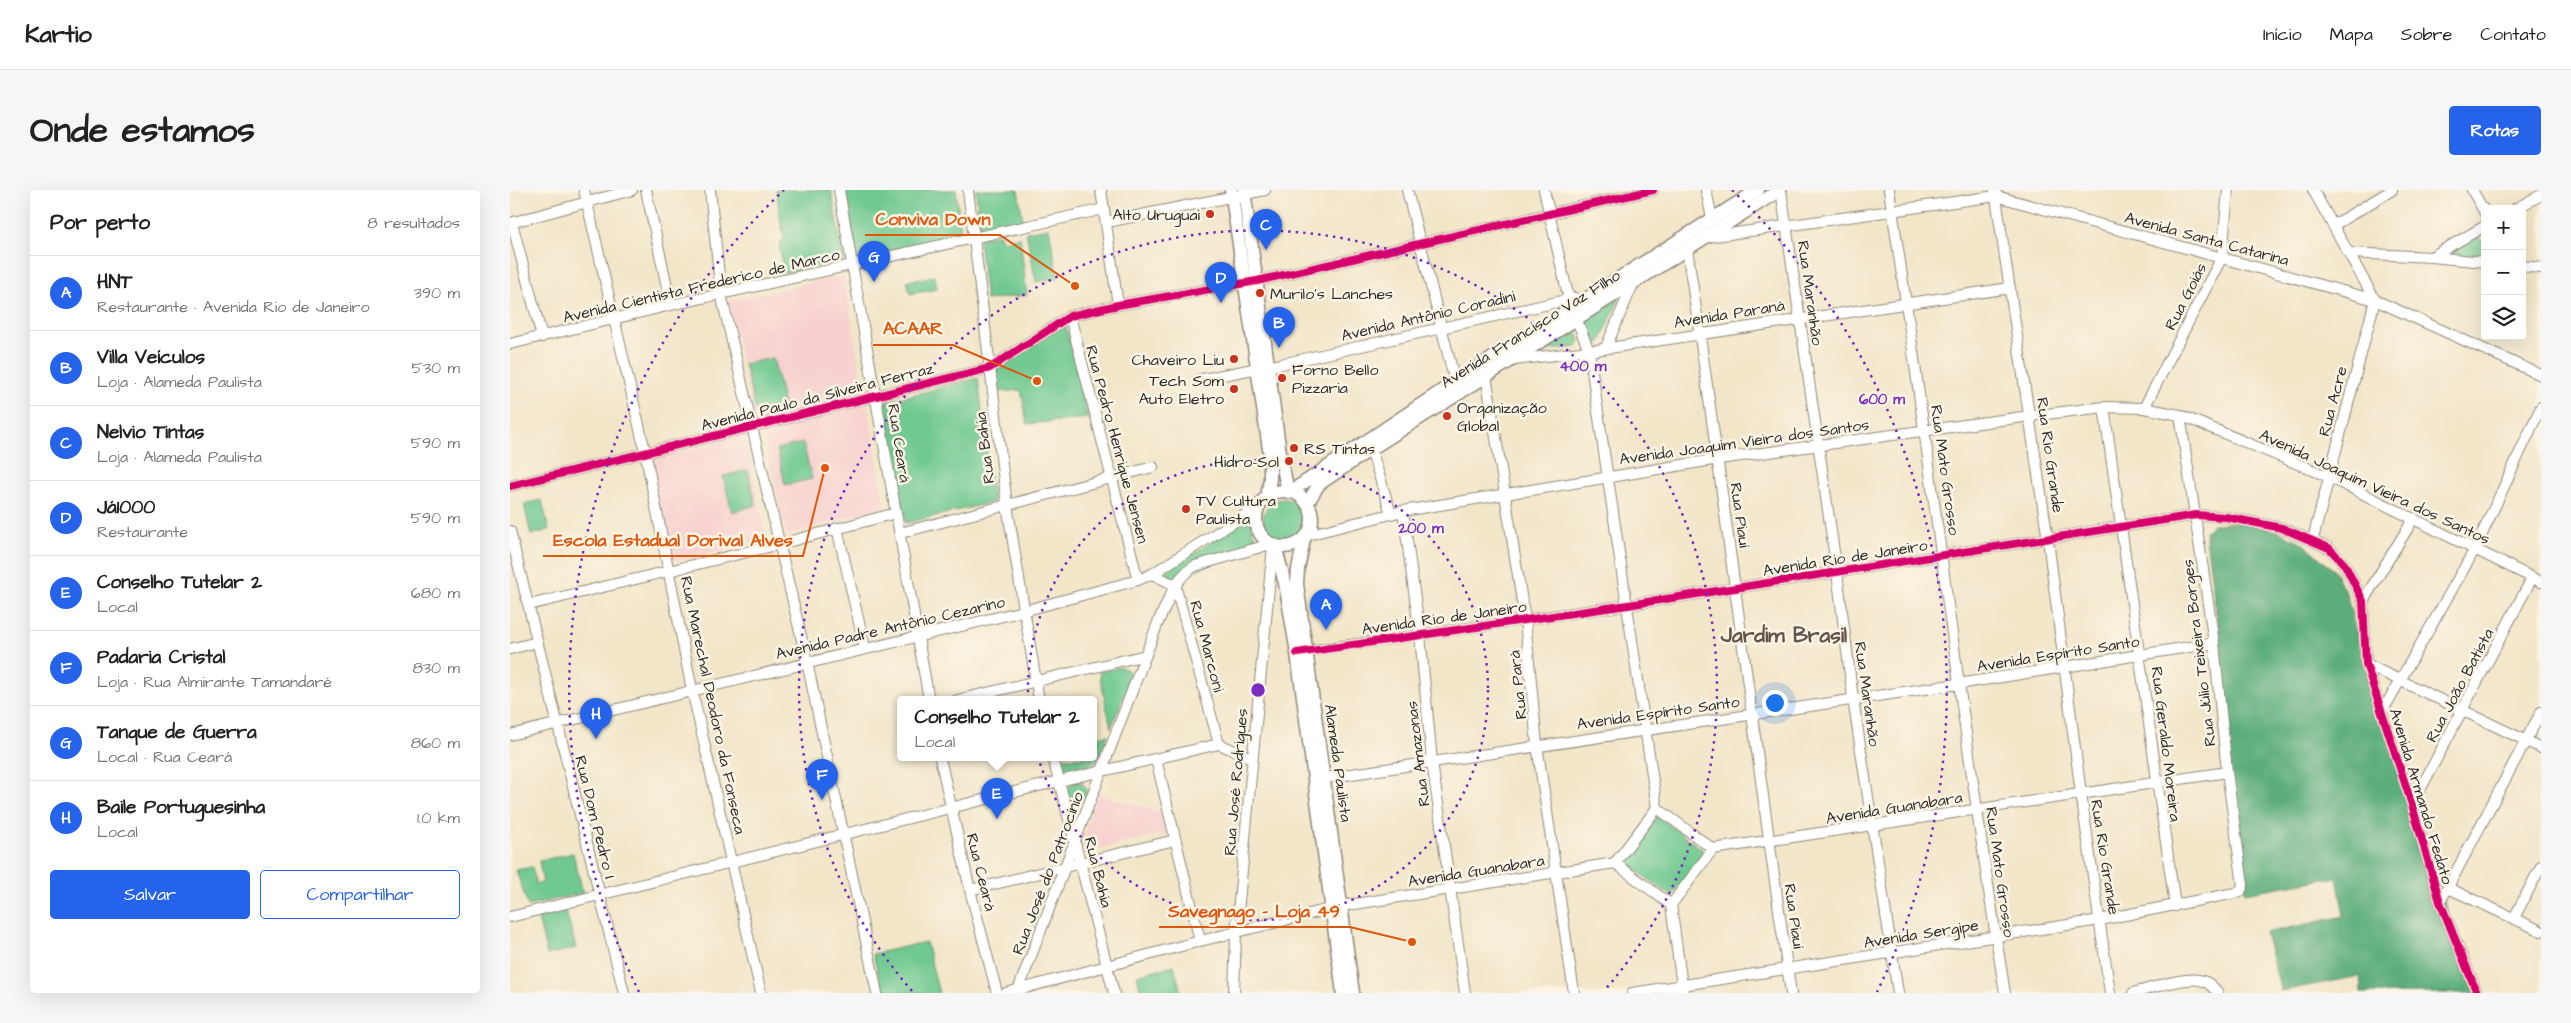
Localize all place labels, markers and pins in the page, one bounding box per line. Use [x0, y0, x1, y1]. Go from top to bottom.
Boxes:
callout: Conviva Down [865, 202, 1000, 235]
place label: Alto Uruguai [1112, 204, 1201, 227]
marker: Alto Uruguai [1204, 208, 1216, 220]
pin: C [1250, 209, 1282, 250]
pin: G [858, 241, 890, 282]
pin: D [1205, 262, 1237, 303]
place label: Murilo's Lanches [1270, 283, 1393, 305]
marker: Murilo's Lanches [1254, 287, 1266, 299]
pin: B [1263, 307, 1295, 348]
callout: ACAAR [873, 312, 953, 345]
place label: Chaveiro Liu [1131, 349, 1224, 371]
marker: Chaveiro Liu [1228, 353, 1240, 365]
place label: Forno Bello Pizzaria [1292, 359, 1378, 399]
place label: Tech Som Auto Eletro [1139, 370, 1225, 410]
marker: Forno Bello Pizzaria [1276, 372, 1288, 384]
marker: Tech Som Auto Eletro [1228, 383, 1240, 395]
place label: Organização Global [1457, 397, 1547, 437]
marker: Organização Global [1441, 410, 1453, 422]
place label: RS Tintas [1304, 438, 1375, 460]
marker: RS Tintas [1288, 442, 1300, 454]
place label: Hidro-Sol [1214, 451, 1279, 473]
marker: Hidro-Sol [1283, 455, 1295, 467]
place label: TV Cultura Paulista [1196, 490, 1276, 530]
marker: TV Cultura Paulista [1180, 503, 1192, 515]
callout: Escola Estadual Dorival Alves [543, 523, 803, 556]
pin: A [1310, 589, 1342, 630]
centre of rings [1249, 681, 1267, 699]
pin: H [580, 698, 612, 739]
pin: F [806, 759, 838, 800]
pin: E [981, 778, 1013, 819]
callout: Savegnago - Loja 49 [1159, 894, 1350, 927]

